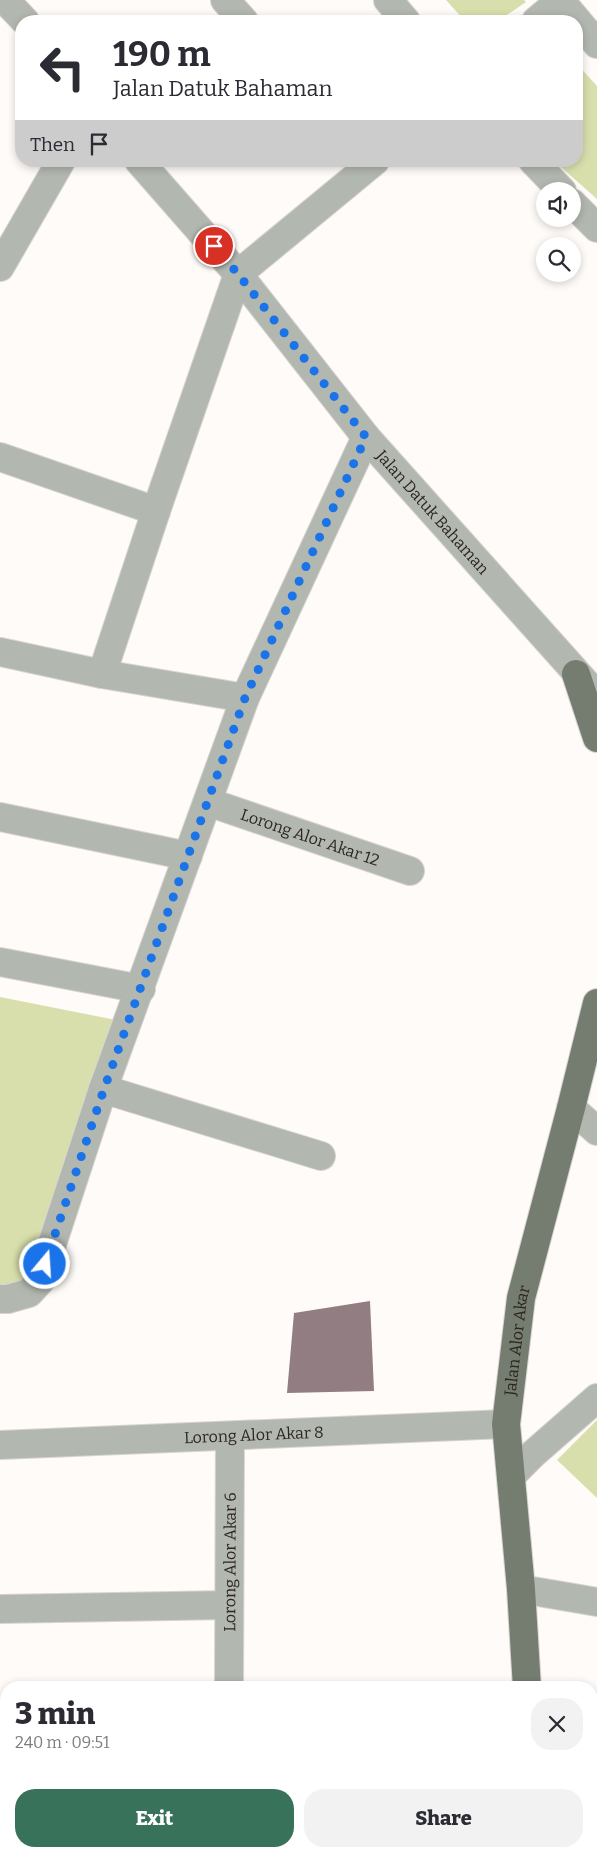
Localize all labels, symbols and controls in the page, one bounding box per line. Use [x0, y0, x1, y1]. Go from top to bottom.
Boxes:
text: 190 m [113, 33, 211, 75]
icon: left [30, 35, 95, 100]
text: Jalan Datuk Bahaman [113, 75, 332, 102]
icon: arrive [85, 130, 113, 158]
text: Then [30, 133, 75, 156]
map controls [536, 182, 581, 282]
button: sound [536, 182, 581, 227]
pin [193, 225, 235, 267]
icon: arrive [200, 232, 228, 260]
button: search [536, 237, 581, 282]
street label: Jalan Datuk Bahaman [372, 445, 493, 578]
street label: Lorong Alor Akar 12 [238, 804, 382, 869]
position arrow [18, 1237, 70, 1289]
street label: Jalan Alor Akar [500, 1283, 533, 1398]
street label: Lorong Alor Akar 8 [184, 1422, 324, 1447]
street label: Lorong Alor Akar 6 [220, 1492, 239, 1632]
text: 3 min [15, 1696, 95, 1732]
button: close [531, 1698, 583, 1750]
text: 240 m · 09:51 [15, 1733, 109, 1752]
button: Exit [15, 1789, 294, 1847]
button: Share [304, 1789, 583, 1847]

